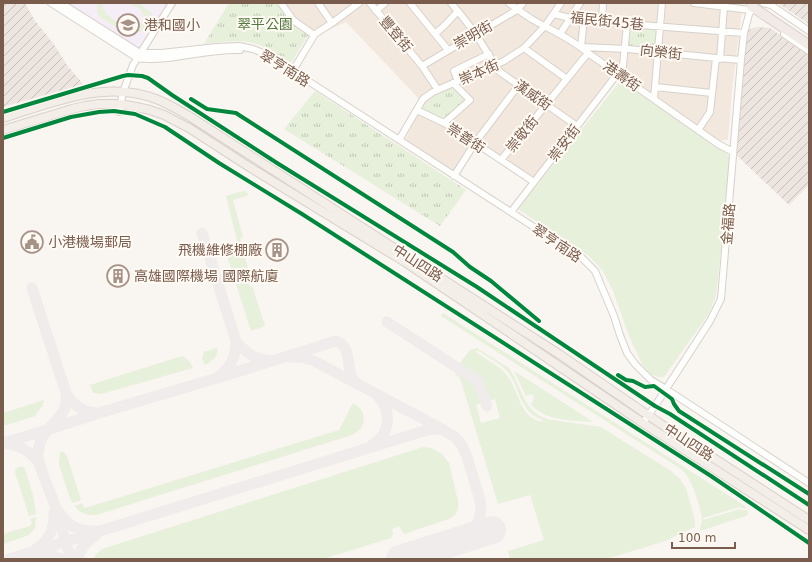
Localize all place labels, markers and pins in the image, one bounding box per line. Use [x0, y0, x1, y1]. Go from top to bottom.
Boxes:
school or university icon: 港和國小 [115, 12, 141, 38]
place label: 港和國小 [144, 17, 200, 33]
public building icon: 小港機場郵局 [19, 229, 45, 255]
place label: 小港機場郵局 [48, 234, 132, 250]
building icon: 飛機維修棚廠 [264, 237, 290, 263]
place label: 飛機維修棚廠 [178, 242, 262, 258]
building icon: 高雄國際機場 國際航廈 [105, 263, 131, 289]
place label: 高雄國際機場 國際航廈 [134, 268, 278, 284]

